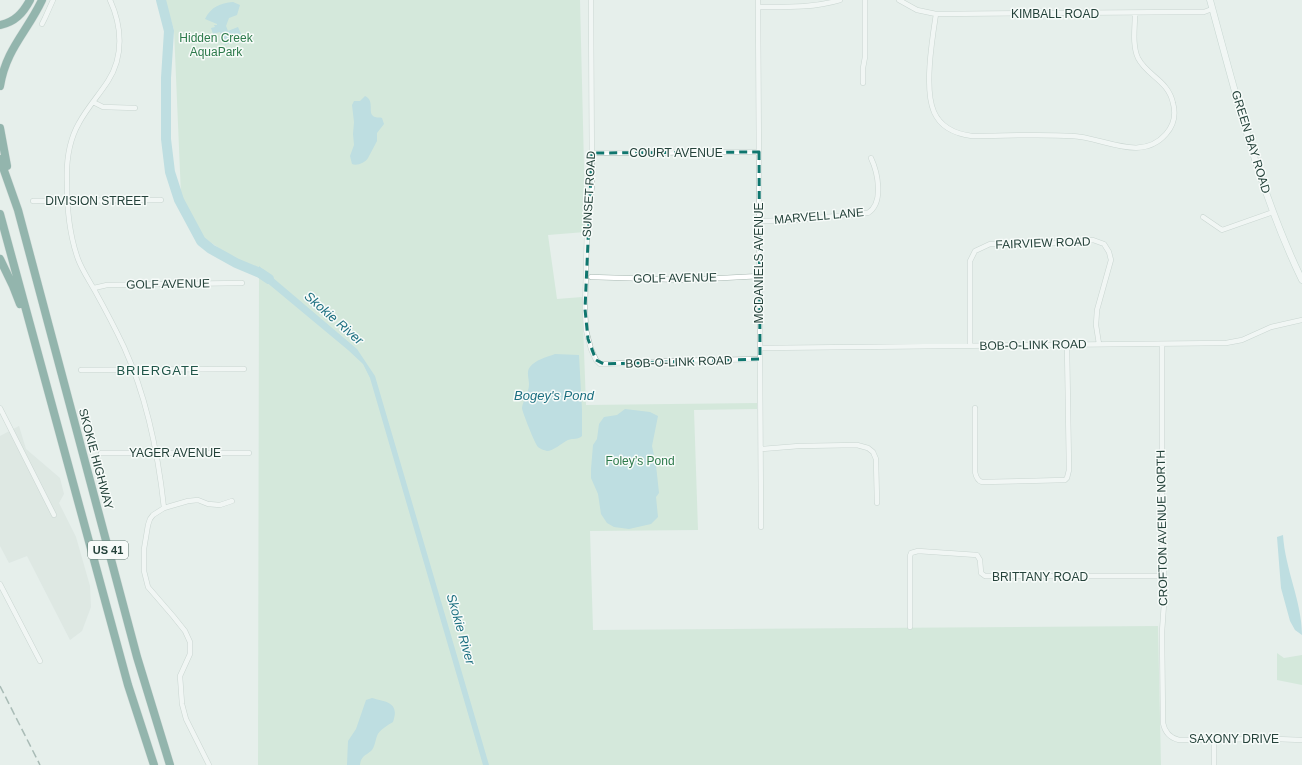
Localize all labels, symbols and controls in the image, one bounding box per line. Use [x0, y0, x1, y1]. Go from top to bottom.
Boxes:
street label: KIMBALL ROAD [1011, 7, 1099, 21]
park label: Hidden Creek AquaPark [179, 31, 254, 59]
street label: GREEN BAY ROAD [1229, 89, 1273, 195]
street label: COURT AVENUE [629, 146, 723, 160]
street label: SUNSET ROAD [580, 150, 598, 238]
street label: DIVISION STREET [45, 194, 149, 208]
street label: MCDANIELS AVENUE [752, 202, 766, 324]
street label: MARVELL LANE [774, 205, 864, 227]
street label: FAIRVIEW ROAD [995, 234, 1091, 252]
street label: GOLF AVENUE [633, 270, 717, 286]
street label: GOLF AVENUE [126, 276, 210, 292]
water label: Skokie River [302, 288, 367, 348]
street label: BOB-O-LINK ROAD [979, 337, 1087, 353]
street label: BOB-O-LINK ROAD [625, 353, 733, 371]
district label: BRIERGATE [116, 363, 200, 378]
water label: Bogey's Pond [514, 388, 595, 403]
street label: SKOKIE HIGHWAY [76, 407, 116, 511]
street label: YAGER AVENUE [129, 446, 221, 460]
street label: CROFTON AVENUE NORTH [1154, 450, 1170, 606]
park label: Foley’s Pond [605, 454, 675, 468]
road number: US 41 [88, 541, 128, 559]
street label: BRITTANY ROAD [992, 570, 1088, 584]
water label: Skokie River [444, 592, 478, 667]
street label: SAXONY DRIVE [1189, 732, 1279, 746]

